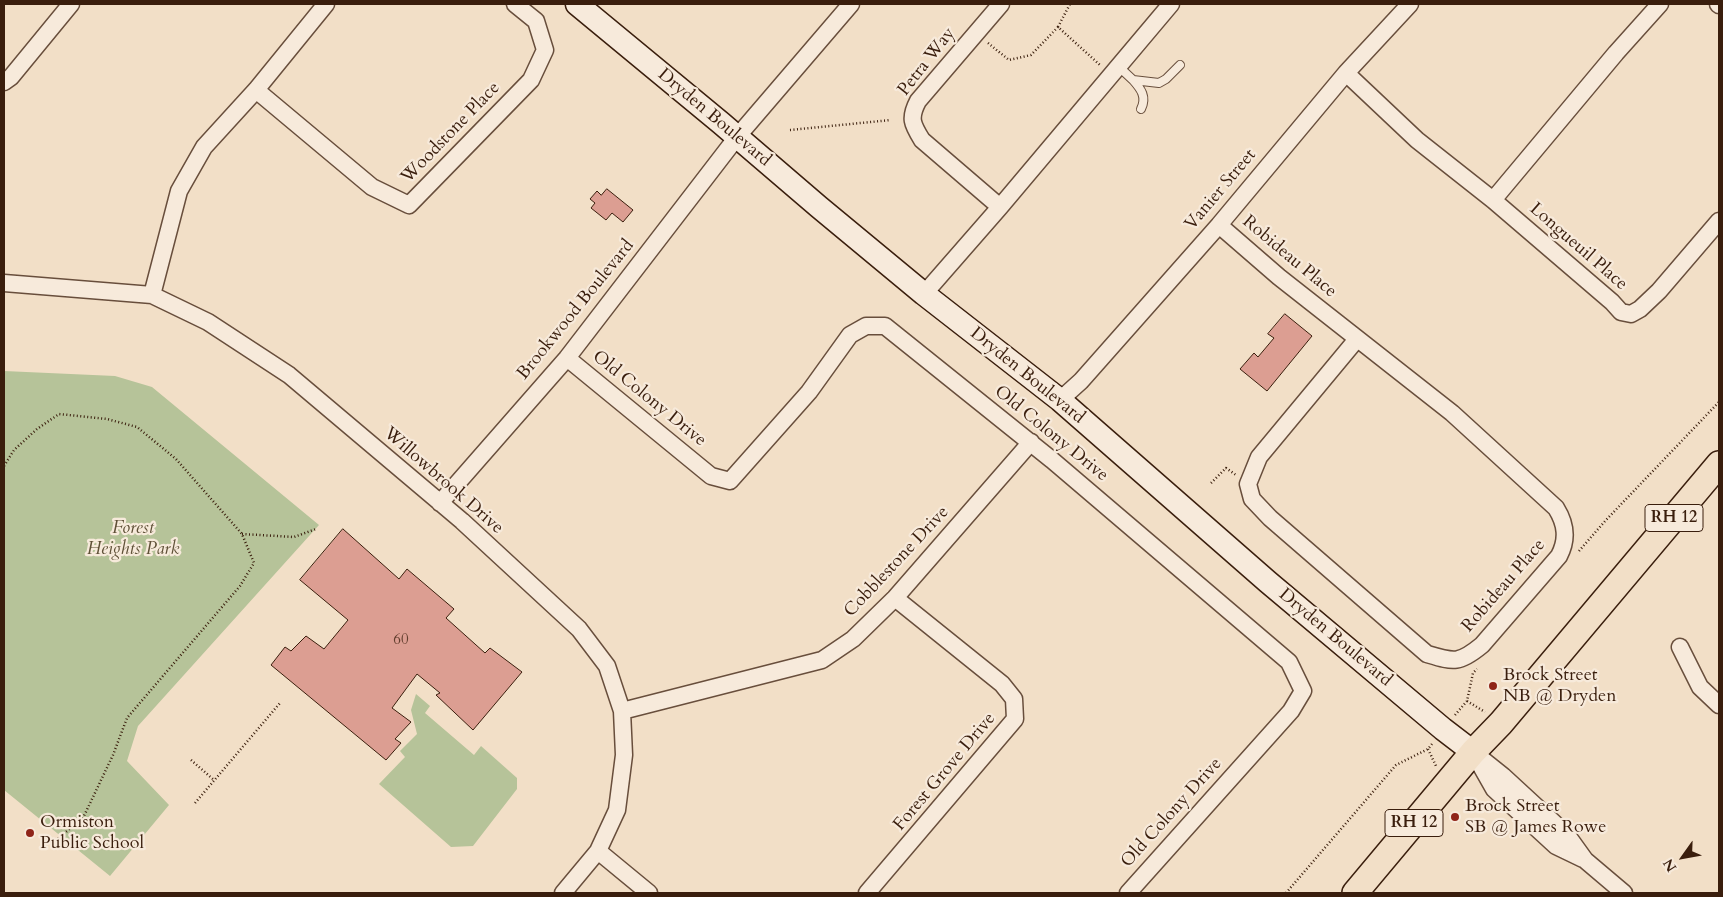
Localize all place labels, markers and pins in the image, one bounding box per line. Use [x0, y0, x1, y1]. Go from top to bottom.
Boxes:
place label: Brock Street NB @ Dryden [1503, 665, 1616, 708]
marker: Brock Street NB @ Dryden [1487, 680, 1499, 692]
place label: Brock Street SB @ James Rowe [1465, 796, 1606, 839]
marker: Brock Street SB @ James Rowe [1449, 811, 1461, 823]
place label: Ormiston Public School [40, 812, 144, 854]
marker: Ormiston Public School [24, 827, 36, 839]

